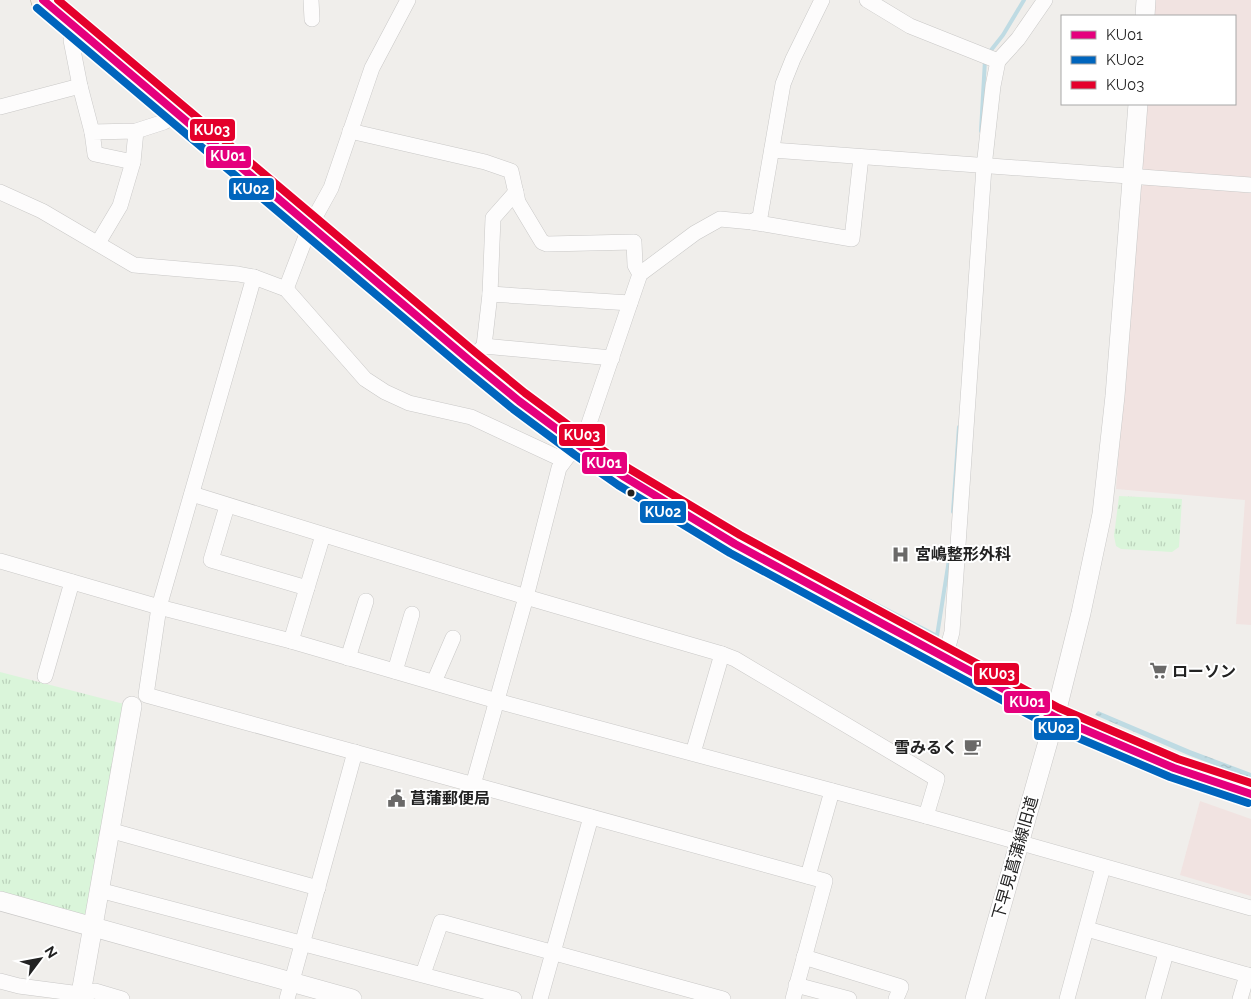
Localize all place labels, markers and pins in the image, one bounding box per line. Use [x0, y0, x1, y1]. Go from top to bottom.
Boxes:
unlabelled marker [626, 488, 636, 498]
hospital icon: 宮嶋整形外科 [891, 544, 911, 564]
place label: 宮嶋整形外科 [915, 545, 1011, 564]
supermarket icon: ローソン [1148, 661, 1168, 681]
place label: ローソン [1172, 662, 1236, 681]
cafe icon: 雪みるく [962, 737, 982, 757]
place label: 雪みるく [894, 738, 958, 757]
public building icon: 菖蒲郵便局 [386, 788, 406, 808]
place label: 菖蒲郵便局 [410, 789, 490, 808]

